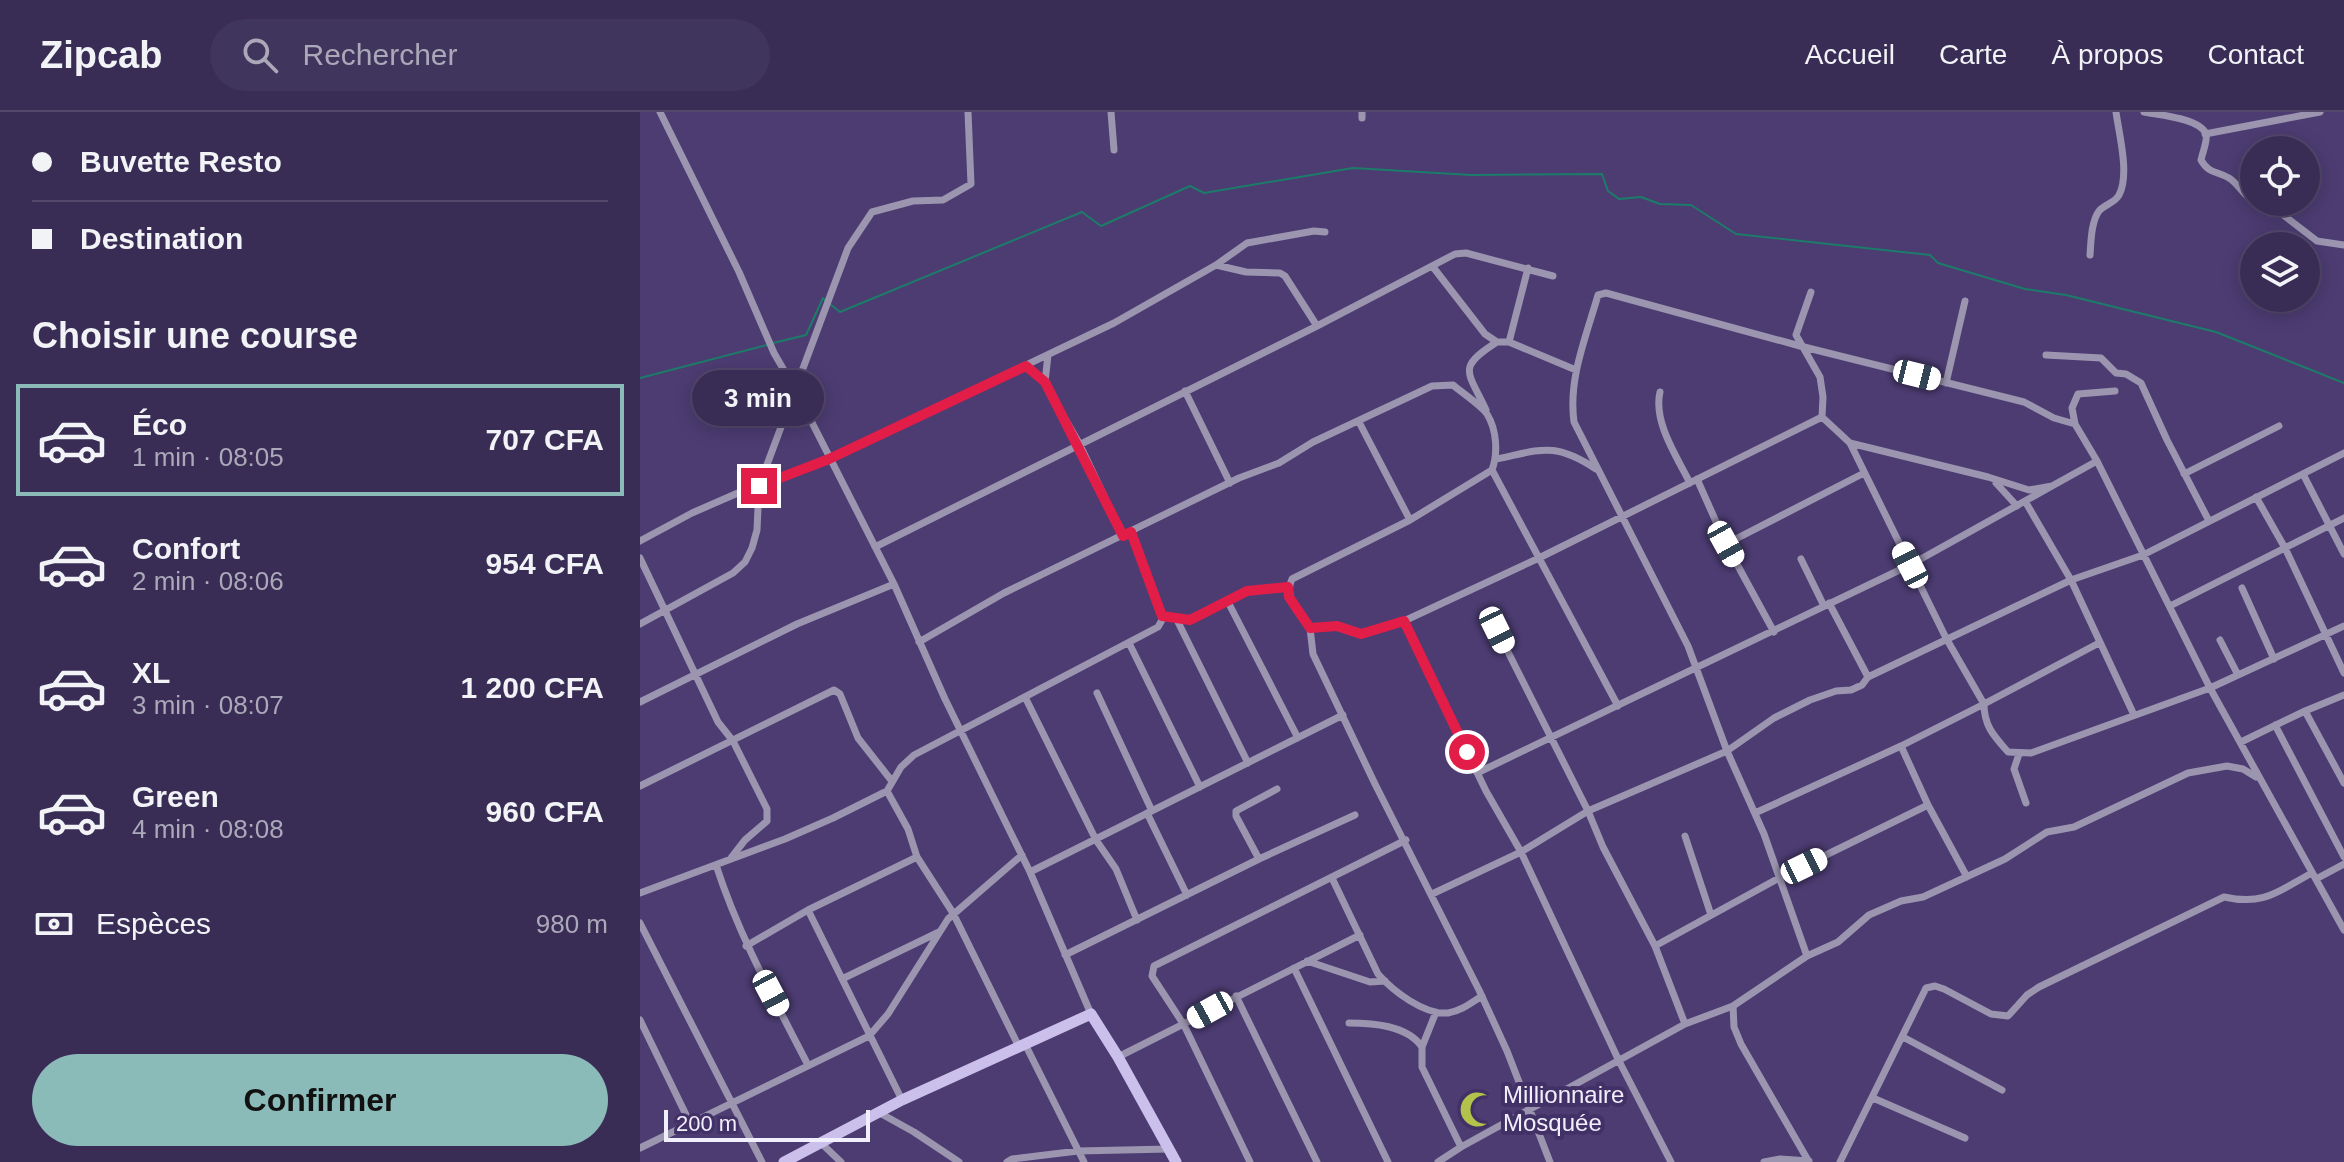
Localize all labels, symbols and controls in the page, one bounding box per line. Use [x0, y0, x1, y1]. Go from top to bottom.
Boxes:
search box [210, 19, 770, 91]
icon: search [238, 33, 282, 77]
text: Zipcab [40, 34, 162, 76]
text: Rechercher [302, 38, 458, 71]
text: Accueil [1805, 39, 1895, 70]
text: Carte [1939, 39, 2007, 70]
text: À propos [2051, 39, 2164, 70]
text: Contact [2208, 39, 2304, 70]
map controls [2240, 136, 2320, 312]
button: locate [2240, 136, 2320, 216]
text: Buvette Resto [80, 145, 282, 178]
text: Destination [80, 222, 243, 255]
button: layers [2240, 232, 2320, 312]
text: Choisir une course [32, 315, 358, 356]
car [1891, 358, 1943, 392]
callout: 3 min [693, 370, 825, 426]
text: 3 min [724, 383, 792, 413]
icon: car [36, 404, 108, 476]
text: Éco [132, 408, 187, 441]
text: 707 CFA [486, 423, 604, 456]
text: 1 min · 08:05 [132, 442, 284, 472]
route end [741, 468, 777, 504]
car [1704, 517, 1748, 571]
icon: car [36, 528, 108, 600]
text: Confort [132, 532, 240, 565]
car [1888, 538, 1932, 592]
text: 954 CFA [486, 547, 604, 580]
text: 2 min · 08:06 [132, 566, 284, 596]
car [1476, 603, 1518, 657]
icon: car [36, 652, 108, 724]
text: XL [132, 656, 170, 689]
text: 1 200 CFA [461, 671, 604, 704]
text: 3 min · 08:07 [132, 690, 284, 720]
route start [1449, 734, 1485, 770]
icon: car [36, 776, 108, 848]
text: Green [132, 780, 219, 813]
text: 960 CFA [486, 795, 604, 828]
text: 4 min · 08:08 [132, 814, 284, 844]
car [1777, 845, 1831, 887]
icon: cash [32, 902, 76, 946]
text: Espèces [96, 907, 211, 940]
text: 980 m [536, 909, 608, 939]
car [749, 966, 793, 1020]
car [1183, 988, 1237, 1032]
button: Confirmer [32, 1054, 608, 1146]
place label: Millionnaire Mosquée [1503, 1081, 1624, 1136]
mosque icon: Millionnaire Mosquée [1458, 1090, 1496, 1128]
scale bar [664, 1106, 870, 1142]
text: 200 m [676, 1111, 737, 1136]

